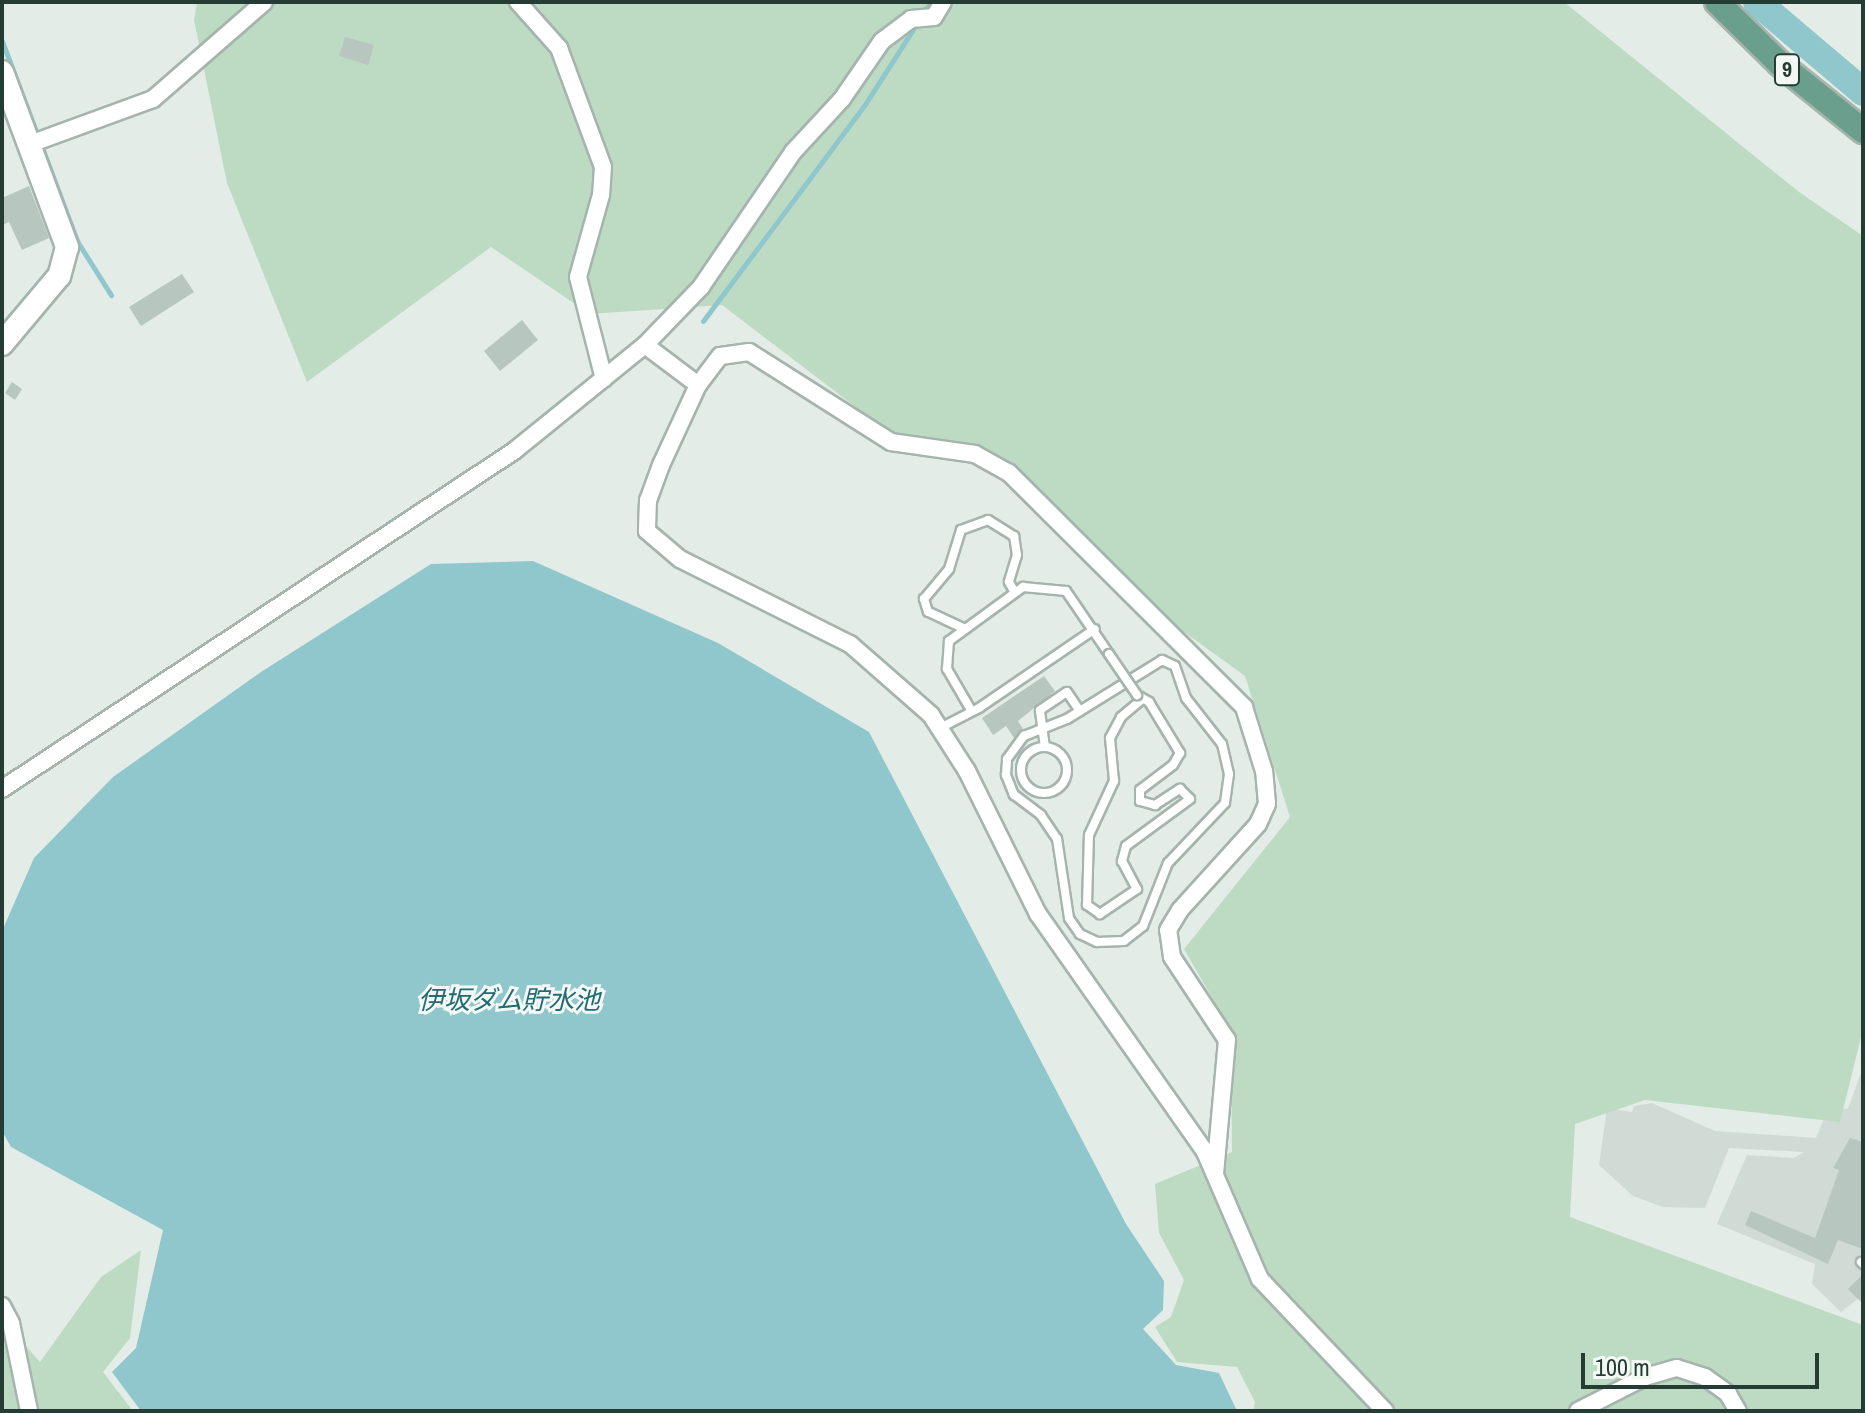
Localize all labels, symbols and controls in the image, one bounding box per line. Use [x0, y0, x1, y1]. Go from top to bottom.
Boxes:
road number: 9 [1773, 52, 1801, 88]
water label: 伊坂ダム貯水池 [418, 984, 600, 1016]
scale bar [1585, 1337, 1823, 1387]
text: 100 m [1595, 1351, 1650, 1383]

